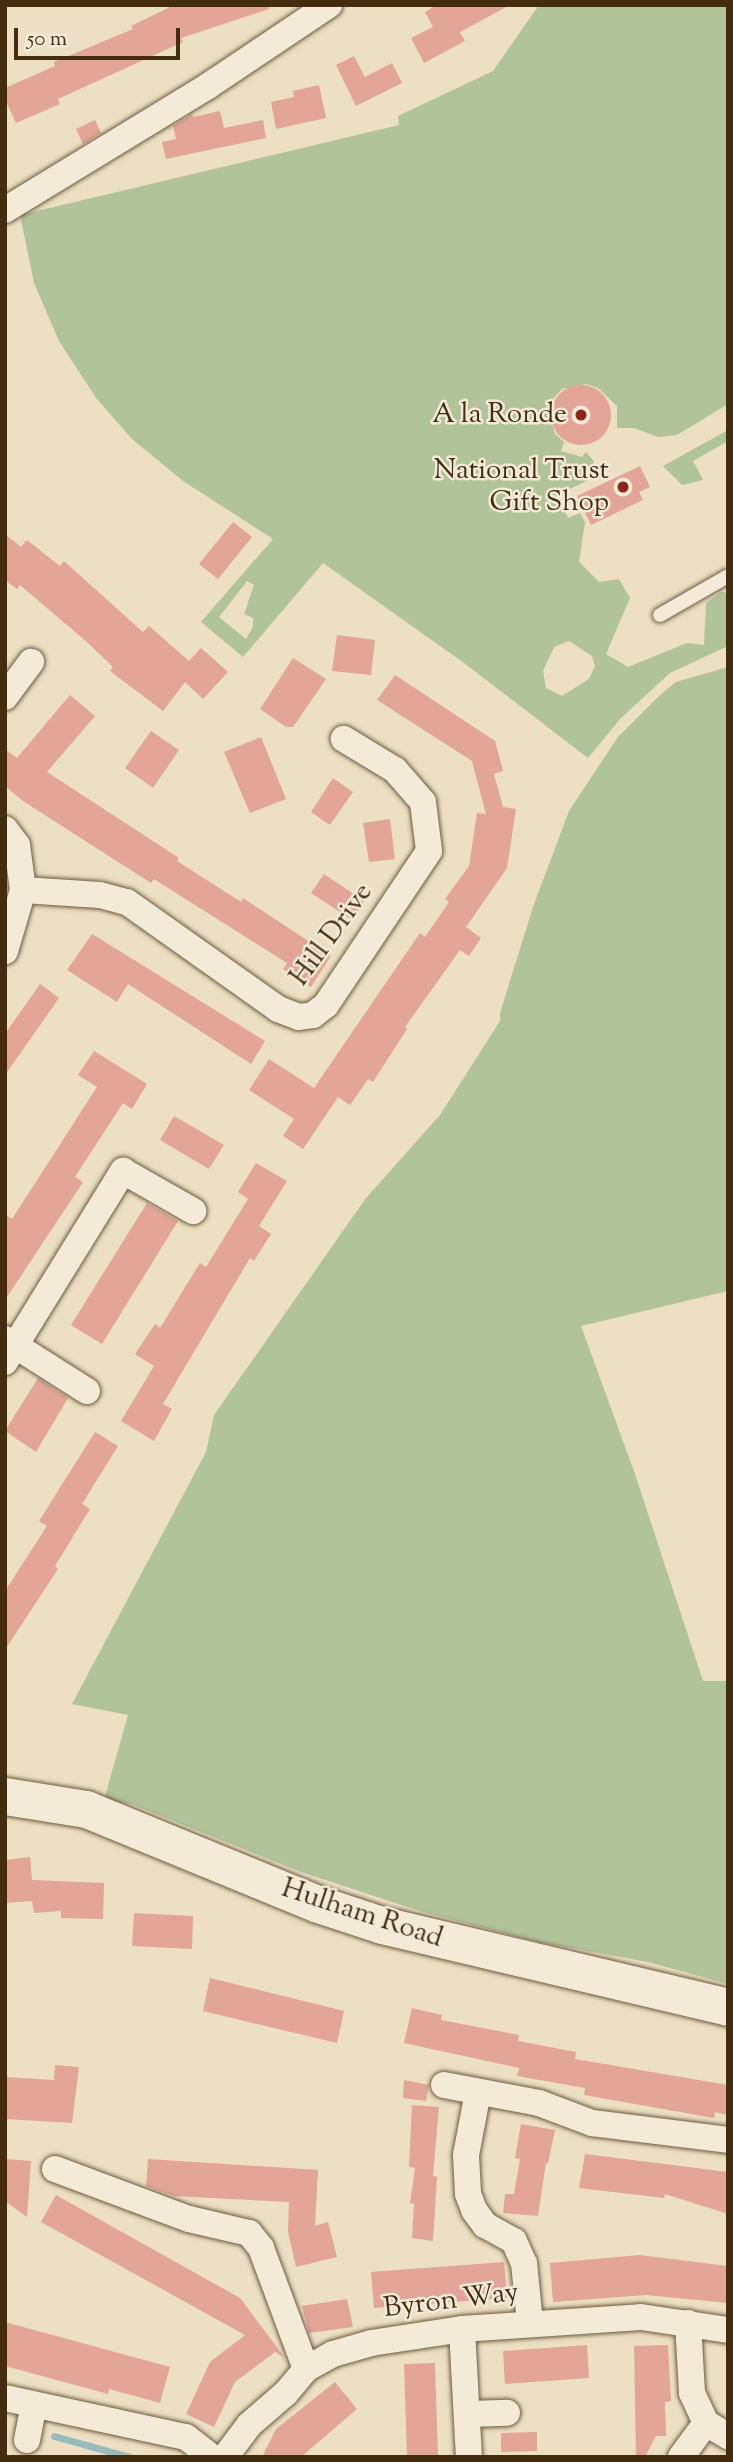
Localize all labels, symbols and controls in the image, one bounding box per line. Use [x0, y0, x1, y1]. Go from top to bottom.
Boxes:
scale bar [18, 14, 184, 58]
text: 50 m [27, 25, 67, 55]
place label: A la Ronde [432, 398, 567, 432]
marker: A la Ronde [573, 407, 589, 423]
place label: National Trust Gift Shop [434, 454, 609, 520]
marker: National Trust Gift Shop [615, 479, 631, 495]
street label: Hill Drive [283, 877, 381, 993]
street label: Hulham Road [277, 1872, 447, 1956]
street label: Byron Way [382, 2276, 520, 2326]

